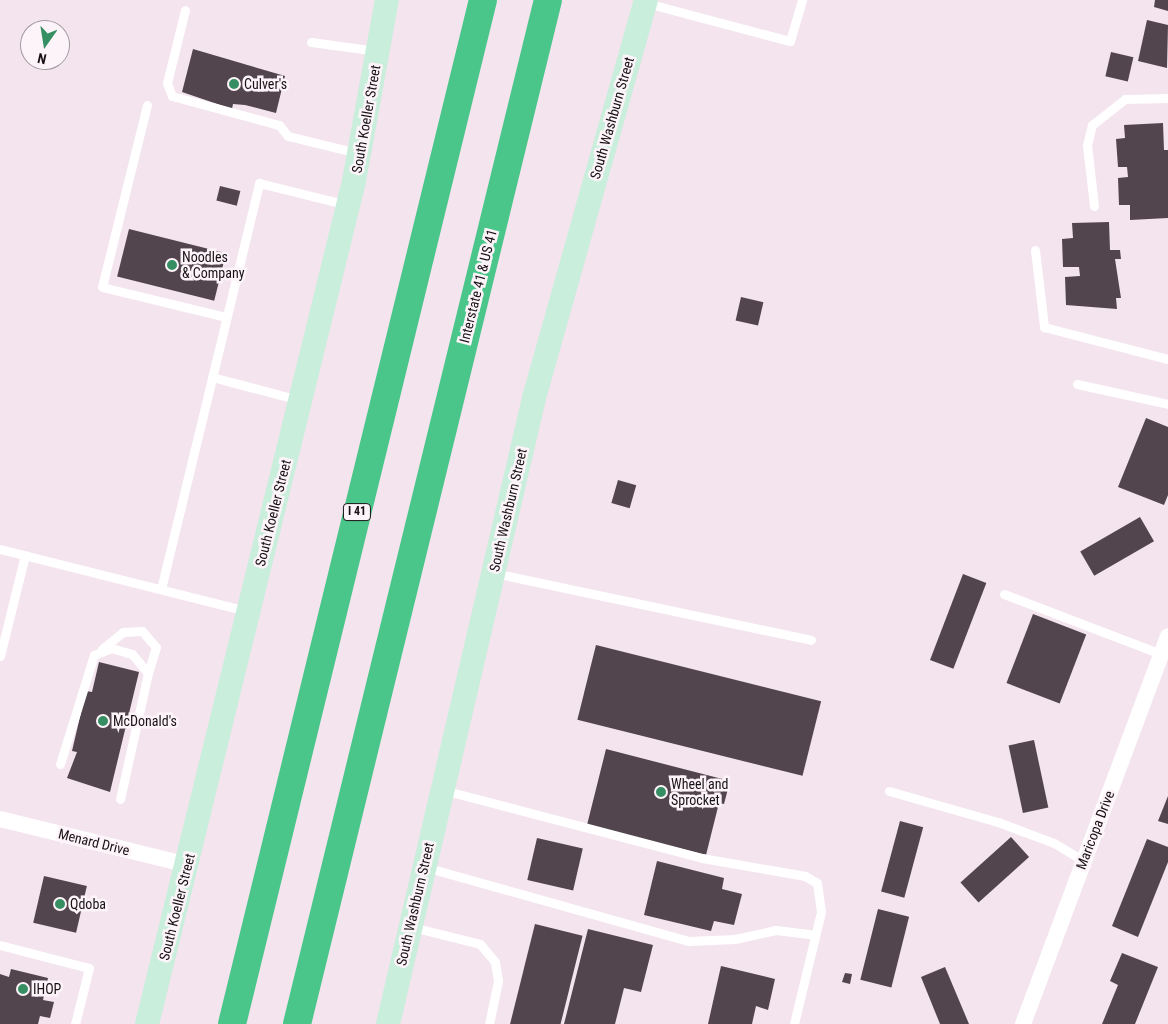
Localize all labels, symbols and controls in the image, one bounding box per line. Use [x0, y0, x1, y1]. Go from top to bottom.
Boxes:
north arrow [20, 20, 70, 70]
text: N [36, 50, 48, 67]
street label: South Washburn Street [587, 55, 637, 181]
street label: South Koeller Street [348, 64, 384, 174]
place label: Culver's [244, 76, 287, 92]
marker: Culver's [228, 78, 240, 90]
street label: Interstate 41 & US 41 [456, 227, 500, 345]
place label: Noodles & Company [182, 249, 245, 282]
marker: Noodles & Company [166, 259, 178, 271]
street label: South Washburn Street [486, 447, 530, 573]
street label: South Koeller Street [252, 458, 294, 568]
road number: I 41 [342, 502, 372, 522]
place label: McDonald's [113, 713, 177, 729]
marker: McDonald's [97, 715, 109, 727]
place label: Wheel and Sprocket [671, 776, 728, 809]
marker: Wheel and Sprocket [655, 786, 667, 798]
street label: Maricopa Drive [1072, 788, 1118, 872]
street label: Menard Drive [57, 825, 131, 859]
street label: South Washburn Street [393, 841, 437, 967]
street label: South Koeller Street [156, 852, 198, 962]
place label: Qdoba [70, 896, 106, 912]
marker: Qdoba [54, 898, 66, 910]
place label: IHOP [33, 981, 61, 997]
marker: IHOP [17, 983, 29, 995]

